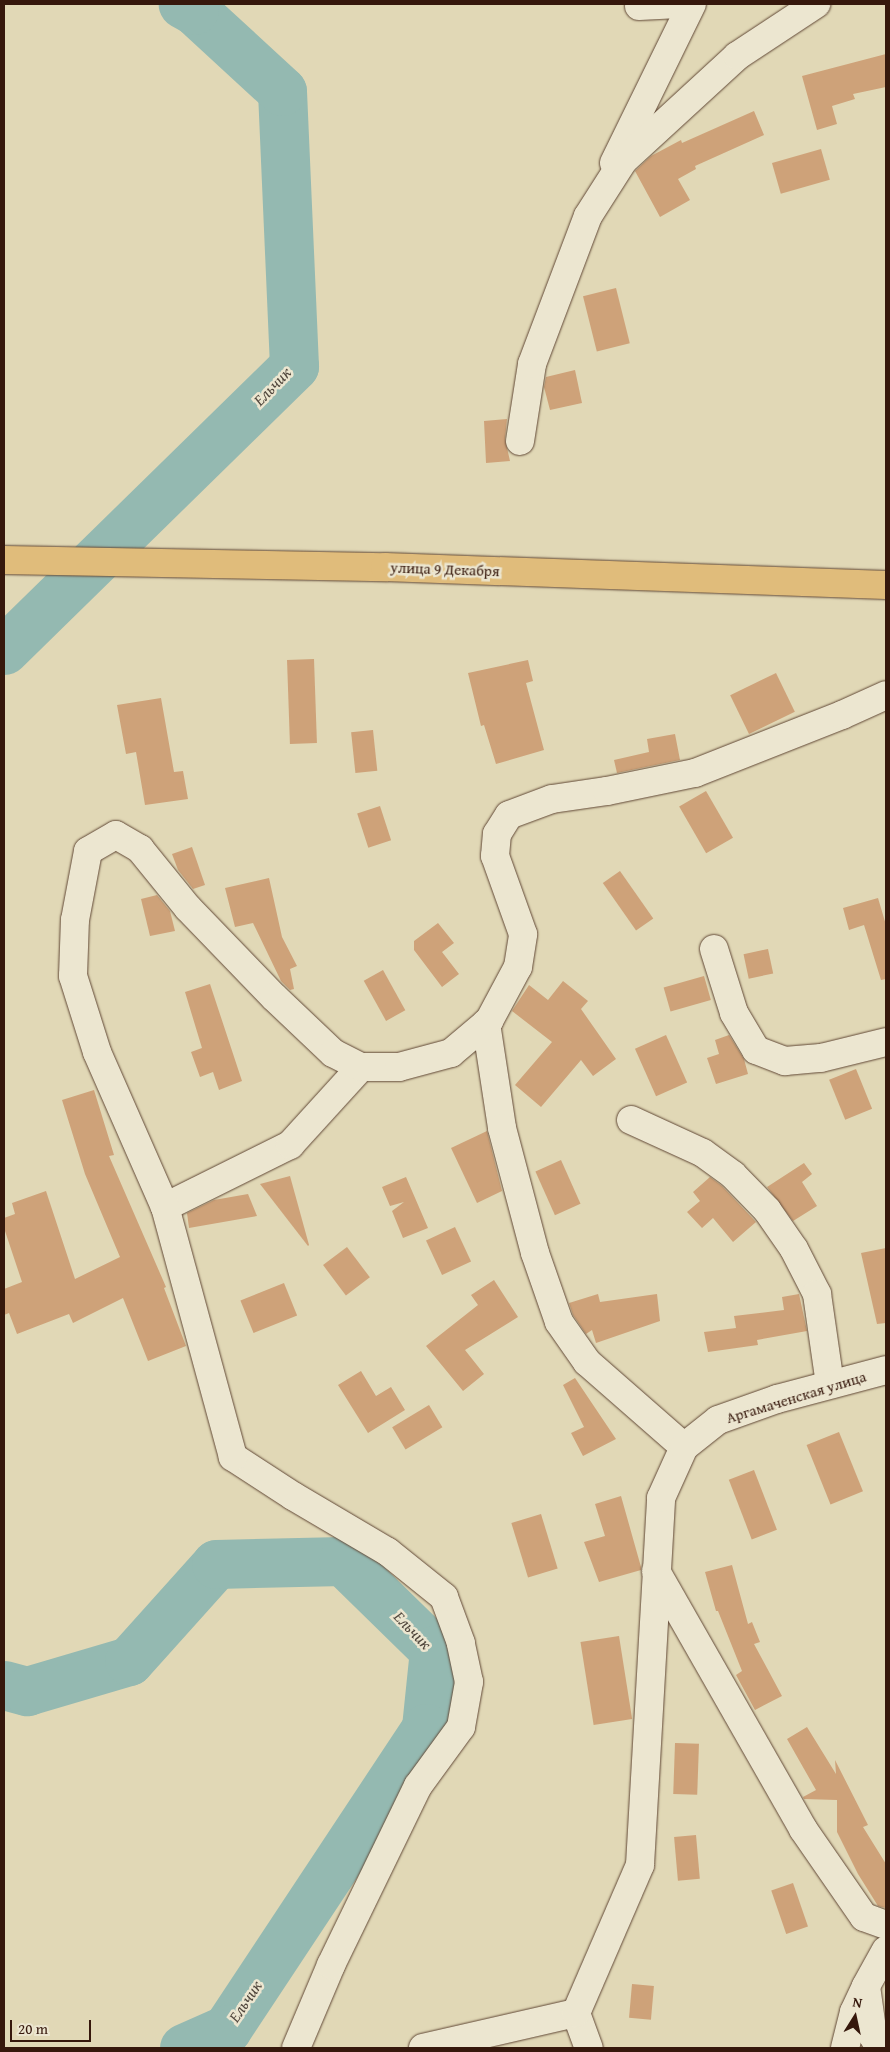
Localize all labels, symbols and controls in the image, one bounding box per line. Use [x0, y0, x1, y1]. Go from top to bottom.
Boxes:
water label: Ельчик [249, 363, 295, 409]
street label: улица 9 Декабря [390, 558, 500, 580]
street label: Аргамаченская улица [724, 1367, 868, 1427]
water label: Ельчик [390, 1607, 436, 1653]
water label: Ельчик [224, 1976, 266, 2026]
north arrow [830, 1992, 880, 2042]
text: N [851, 1992, 864, 2013]
scale bar [12, 2010, 94, 2042]
text: 20 m [18, 2018, 48, 2039]

